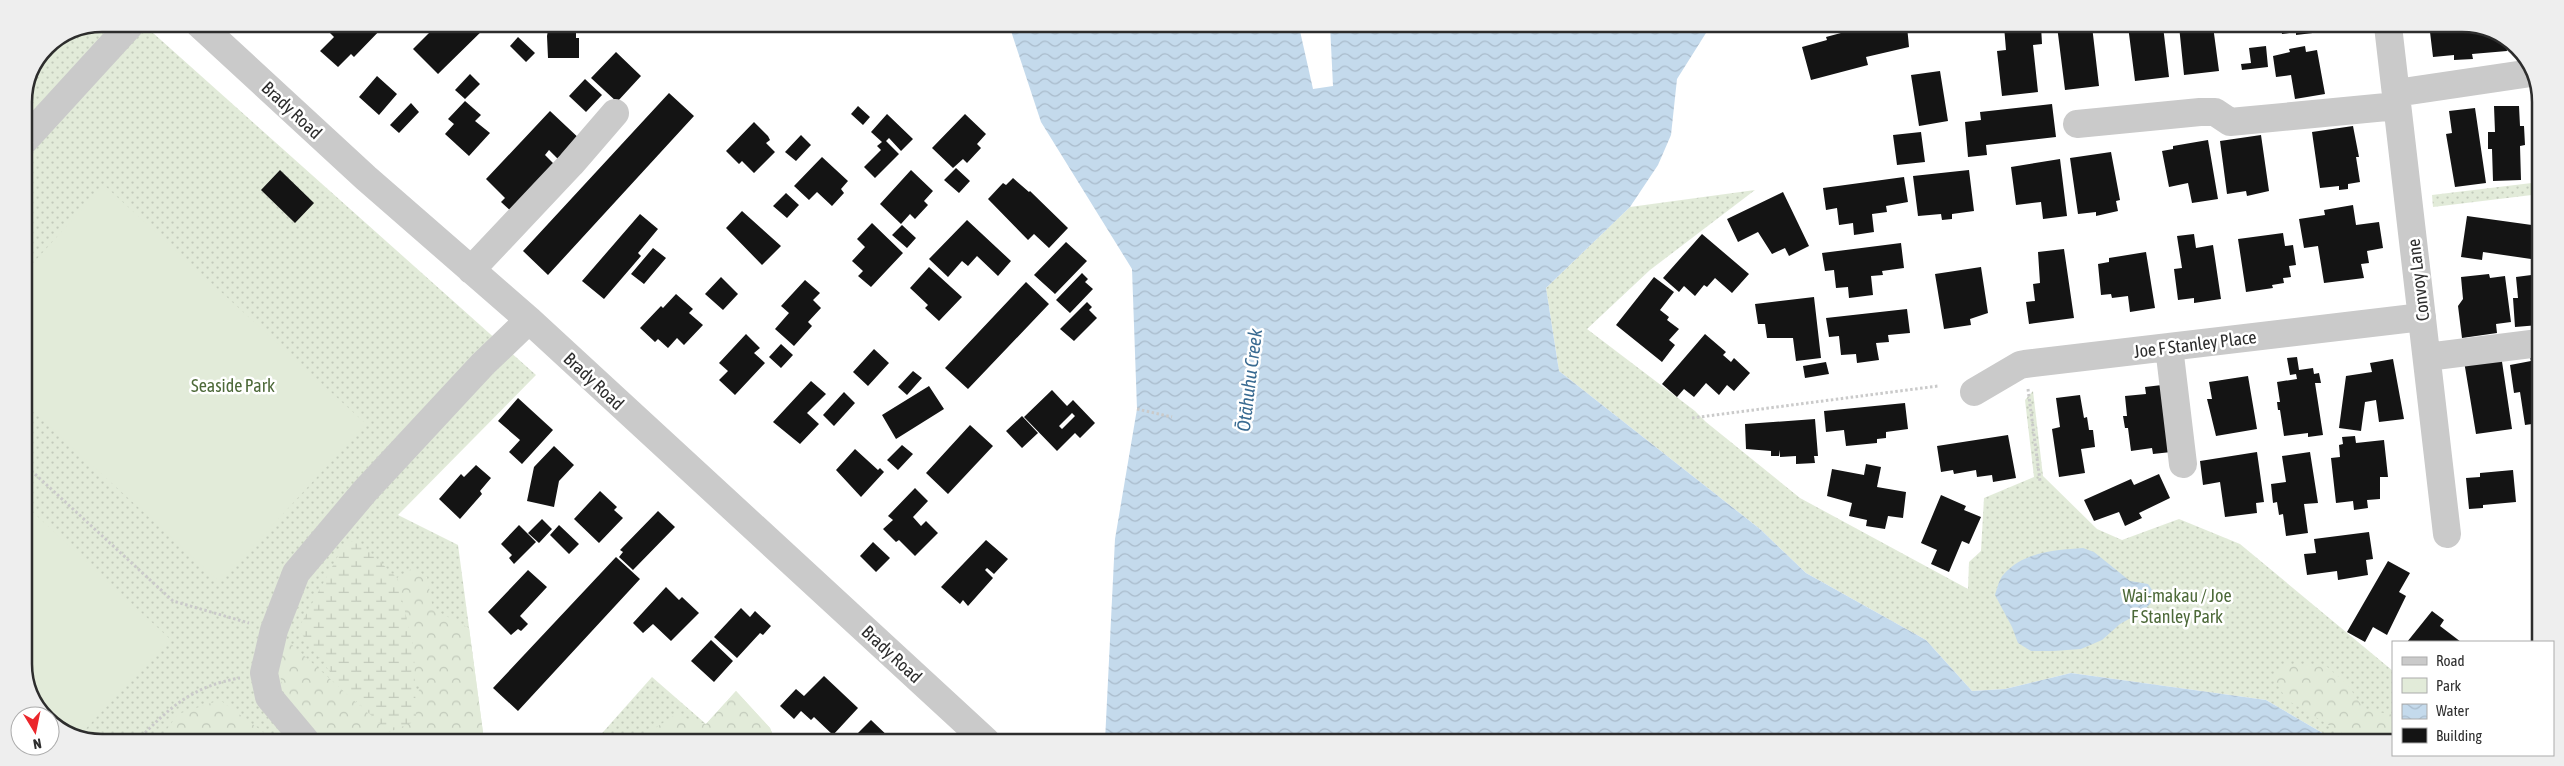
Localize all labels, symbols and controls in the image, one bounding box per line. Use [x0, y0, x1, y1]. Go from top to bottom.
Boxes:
street label: Brady Road [258, 77, 326, 143]
street label: Convoy Lane [2403, 238, 2433, 322]
street label: Joe F Stanley Place [2132, 326, 2258, 362]
water label: Ōtāhuhu Creek [1232, 327, 1266, 433]
street label: Brady Road [560, 348, 628, 414]
park label: Seaside Park [191, 375, 275, 396]
park label: Wai-makau / Joe F Stanley Park [2122, 585, 2232, 627]
street label: Brady Road [858, 621, 926, 687]
legend [2392, 641, 2554, 756]
text: Road [2436, 652, 2465, 669]
text: Park [2436, 677, 2461, 694]
text: Water [2436, 702, 2469, 719]
north arrow [10, 706, 60, 756]
text: Building [2436, 727, 2482, 744]
text: N [32, 735, 43, 752]

